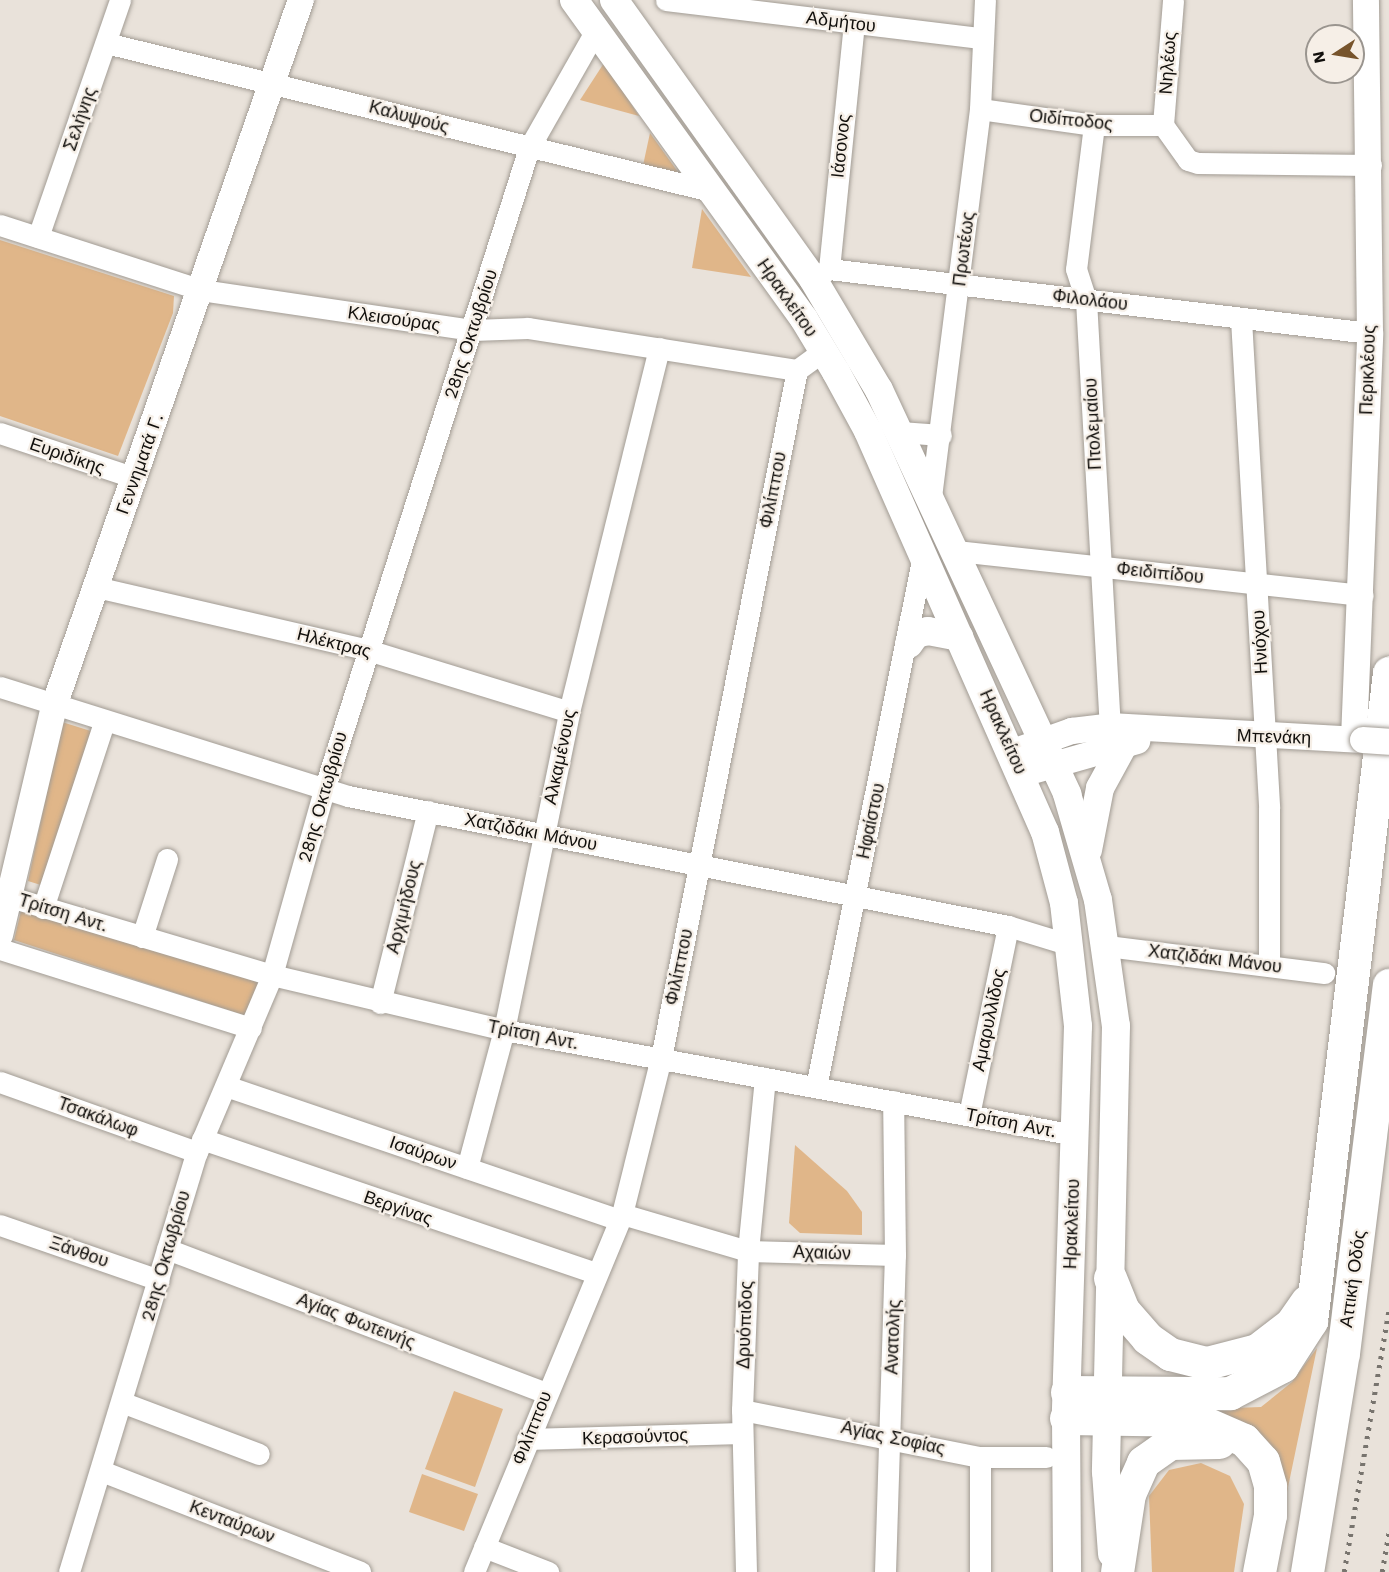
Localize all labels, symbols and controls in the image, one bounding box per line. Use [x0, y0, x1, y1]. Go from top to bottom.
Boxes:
street label: Αδμήτου [805, 7, 877, 37]
north arrow [1305, 24, 1365, 84]
street label: Νηλέως [1155, 31, 1181, 95]
text: N [1308, 50, 1329, 65]
street label: Σελήνης [59, 84, 101, 154]
street label: Καλυψούς [367, 96, 451, 138]
street label: Οιδίποδος [1028, 105, 1114, 135]
street label: Ιάσονος [827, 113, 855, 179]
street label: Πρωτέως [949, 211, 979, 287]
street label: Ηρακλείτου [752, 255, 822, 341]
street label: 28ης Οκτωβρίου [440, 267, 502, 401]
street label: Φιλολάου [1051, 285, 1129, 315]
street label: Κλεισούρας [346, 302, 442, 336]
street label: Περικλέους [1356, 325, 1380, 415]
street label: Πτολεμαίου [1080, 377, 1106, 471]
street label: Γεννηματά Γ. [112, 411, 168, 517]
street label: Ευριδίκης [27, 433, 107, 479]
street label: Φιλίππου [755, 450, 791, 530]
street label: Φειδιπίδου [1115, 558, 1205, 588]
street label: Ηνιόχου [1248, 609, 1272, 675]
street label: Ηλέκτρας [295, 623, 373, 663]
street label: Ηρακλείτου [975, 686, 1031, 778]
street label: Αλκαμένους [539, 707, 581, 807]
street label: Μπενάκη [1236, 725, 1312, 749]
street label: 28ης Οκτωβρίου [294, 729, 352, 865]
street label: Ηφαίστου [852, 781, 890, 861]
street label: Χατζιδάκι Μάνου [463, 809, 599, 855]
street label: Αρχιμήδους [382, 858, 426, 956]
street label: Τρίτση Αντ. [16, 889, 110, 937]
street label: Φιλίππου [660, 927, 698, 1007]
street label: Χατζιδάκι Μάνου [1147, 940, 1283, 978]
street label: Αμαρυλλίδος [968, 967, 1010, 1073]
street label: Τρίτση Αντ. [486, 1016, 580, 1054]
street label: Τσακάλωφ [55, 1092, 141, 1142]
street label: Τρίτση Αντ. [964, 1104, 1058, 1142]
street label: Ισαύρων [387, 1131, 459, 1175]
street label: Ηρακλείτου [1060, 1178, 1084, 1270]
street label: Βεργίνας [361, 1186, 435, 1230]
street label: 28ης Οκτωβρίου [137, 1188, 195, 1324]
street label: Αττική Οδός [1335, 1229, 1371, 1329]
street label: Ξάνθου [47, 1232, 111, 1272]
street label: Αχαιών [793, 1241, 851, 1265]
street label: Δρυόπιδος [733, 1281, 757, 1369]
street label: Αγίας Φωτεινής [294, 1289, 418, 1353]
street label: Ανατολής [881, 1299, 905, 1375]
street label: Φιλίππου [507, 1388, 557, 1468]
street label: Αγίας Σοφίας [839, 1416, 947, 1460]
street label: Κερασούντος [582, 1424, 688, 1450]
street label: Κενταύρων [186, 1496, 278, 1548]

